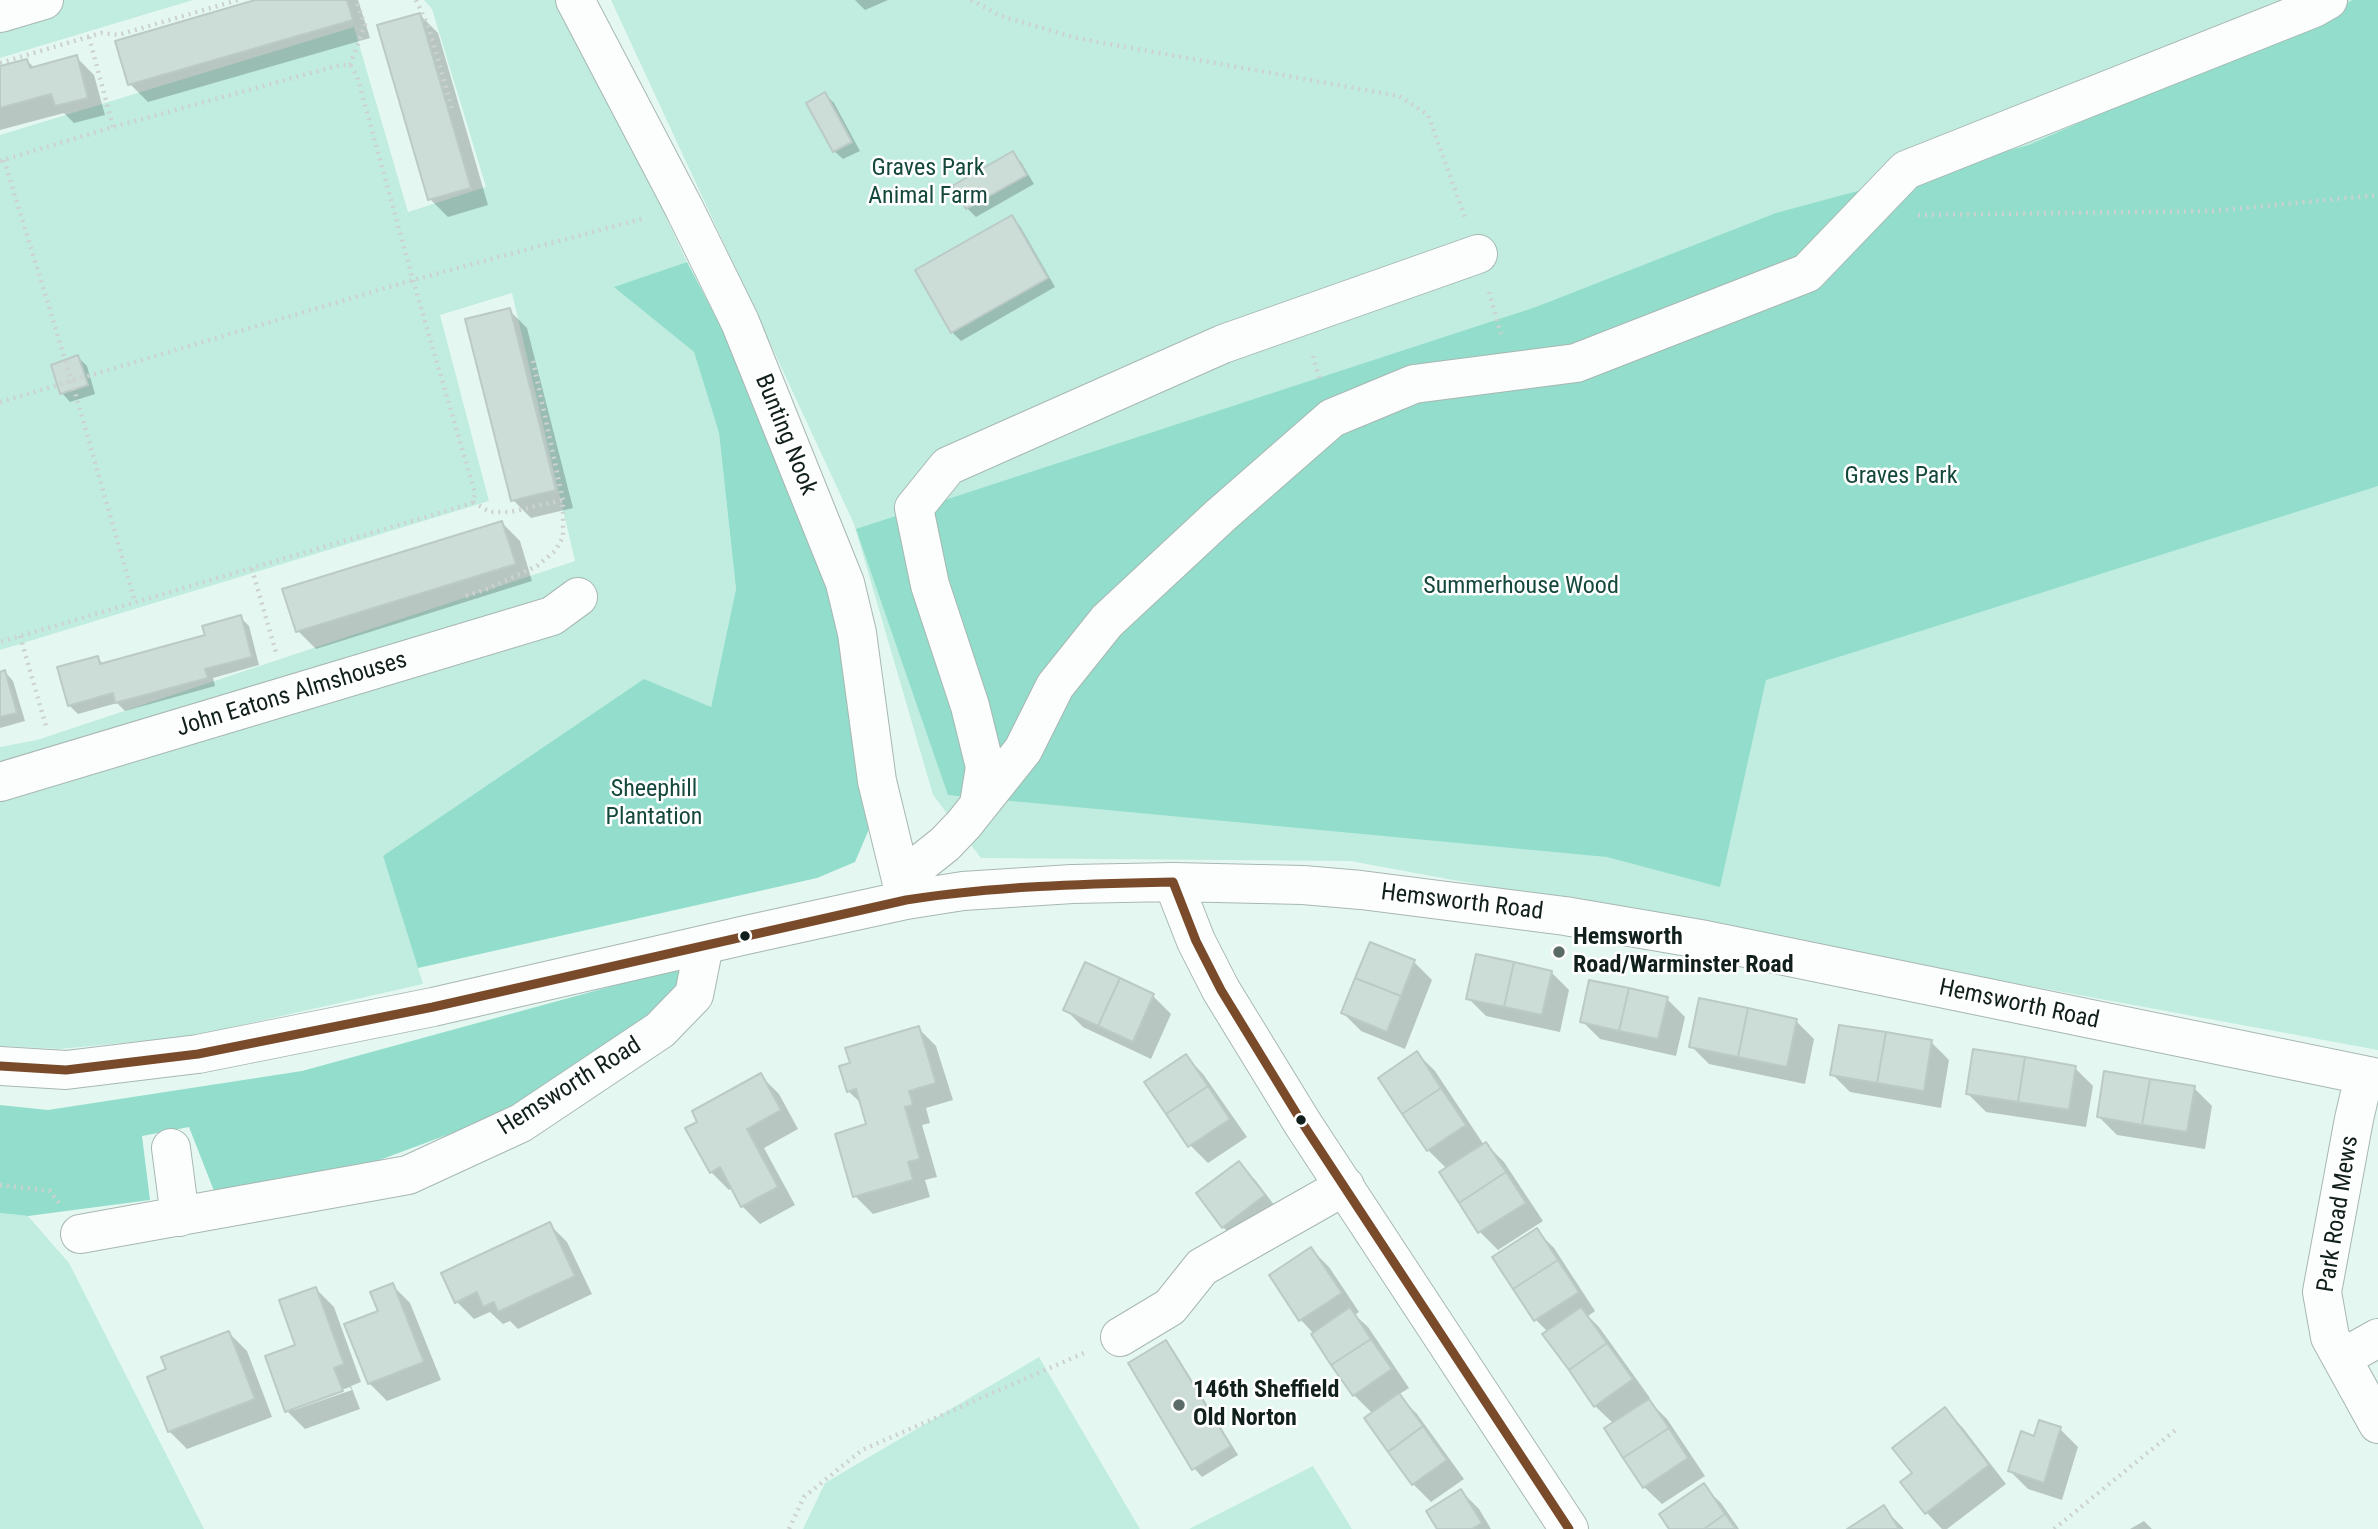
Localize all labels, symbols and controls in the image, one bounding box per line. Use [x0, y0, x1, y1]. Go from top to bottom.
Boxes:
park label: Graves Park Animal Farm [868, 155, 988, 211]
street label: Bunting Nook [748, 370, 822, 500]
park label: Graves Park [1845, 463, 1957, 491]
park label: Summerhouse Wood [1423, 573, 1619, 601]
street label: John Eatons Almshouses [173, 646, 411, 744]
park label: Sheephill Plantation [606, 776, 702, 832]
street label: Hemsworth Road [1379, 879, 1545, 927]
place label: Hemsworth Road/Warminster Road [1573, 924, 1794, 980]
unlabelled marker [738, 929, 752, 943]
marker: Hemsworth Road/Warminster Road [1551, 944, 1567, 960]
street label: Hemsworth Road [1936, 974, 2102, 1036]
street label: Hemsworth Road [493, 1032, 647, 1142]
unlabelled marker [1294, 1113, 1308, 1127]
street label: Park Road Mews [2312, 1134, 2366, 1294]
place label: 146th Sheffield Old Norton [1193, 1377, 1339, 1433]
marker: 146th Sheffield Old Norton [1171, 1397, 1187, 1413]

